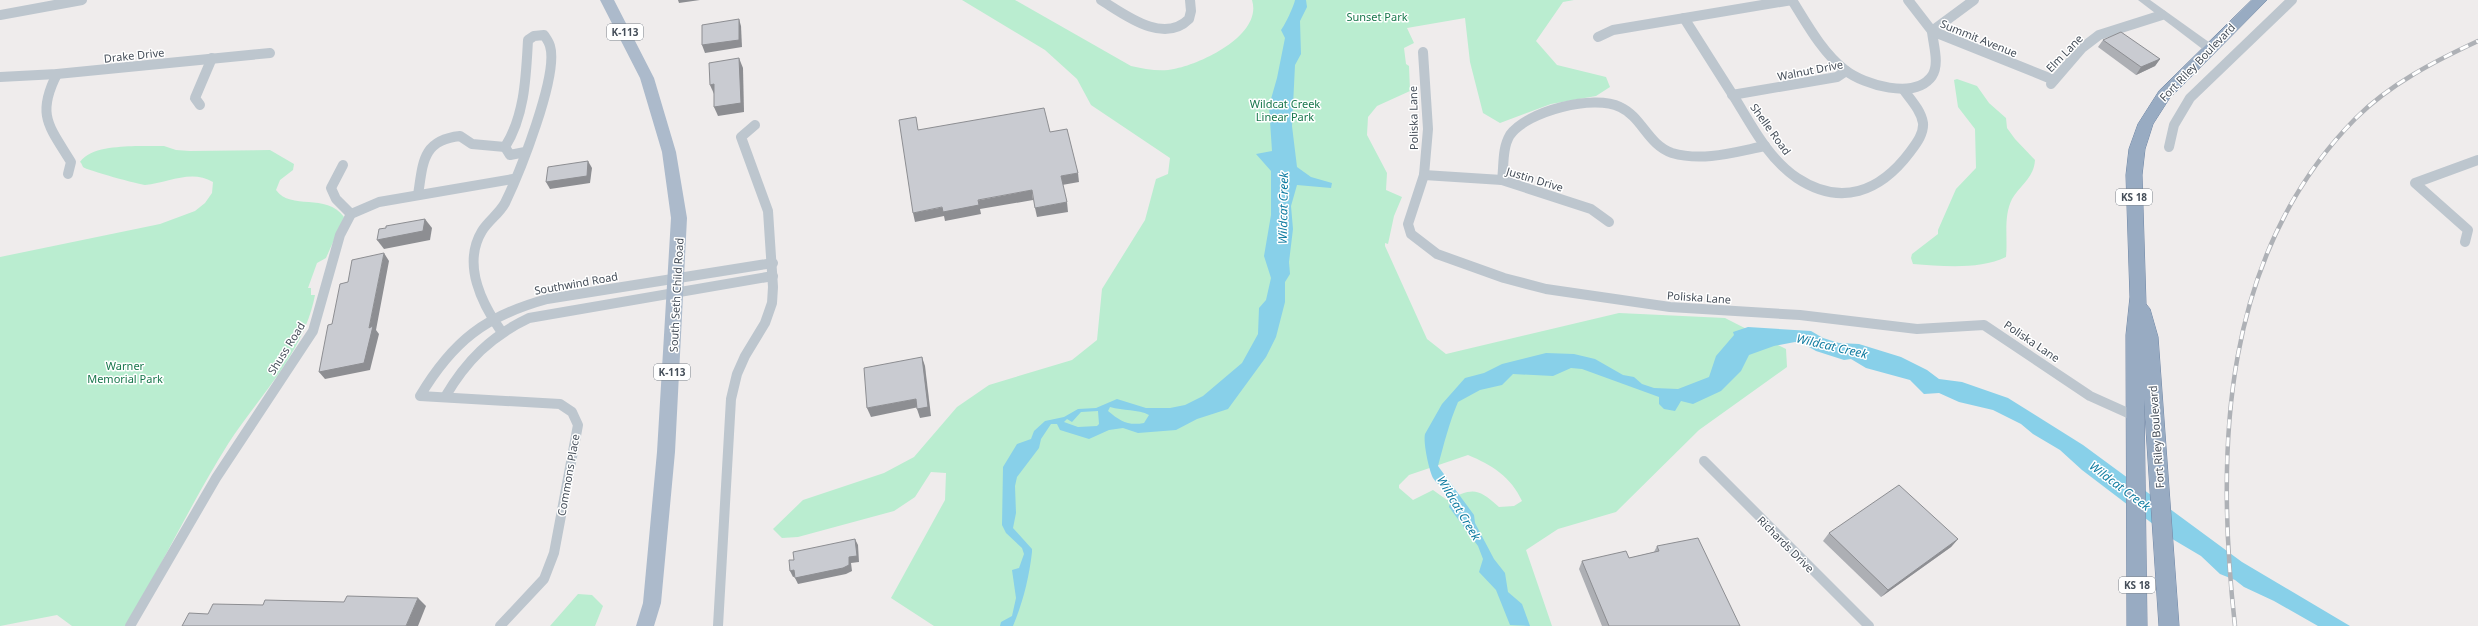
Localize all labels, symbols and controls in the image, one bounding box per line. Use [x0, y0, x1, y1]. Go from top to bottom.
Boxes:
park label: Sunset Park [1346, 9, 1408, 24]
street label: Summit Avenue [1938, 16, 2020, 60]
street label: Fort Riley Boulevard [2156, 20, 2238, 104]
road number: K-113 [607, 24, 643, 40]
street label: Elm Lane [2042, 31, 2086, 75]
street label: Drake Drive [103, 44, 165, 66]
street label: Walnut Drive [1776, 56, 1844, 84]
street label: Poliska Lane [1405, 86, 1421, 150]
park label: Wildcat Creek Linear Park [1250, 96, 1320, 124]
street label: Shelle Road [1747, 100, 1795, 158]
street label: Justin Drive [1504, 163, 1565, 195]
water label: Wildcat Creek [1274, 171, 1292, 244]
road number: KS 18 [2116, 189, 2152, 205]
street label: South Seth Child Road [666, 237, 686, 353]
street label: Southwind Road [533, 268, 619, 298]
street label: Poliska Lane [1667, 287, 1731, 307]
street label: Poliska Lane [2001, 317, 2063, 365]
street label: Shuss Road [264, 319, 308, 377]
water label: Wildcat Creek [1795, 330, 1870, 363]
park label: Warner Memorial Park [87, 358, 163, 386]
road number: K-113 [654, 364, 690, 380]
street label: Fort Riley Boulevard [2145, 385, 2167, 489]
street label: Commons Place [553, 433, 583, 517]
water label: Wildcat Creek [2086, 457, 2155, 515]
water label: Wildcat Creek [1433, 473, 1485, 544]
street label: Richards Drive [1754, 512, 1818, 576]
road number: KS 18 [2119, 577, 2155, 593]

